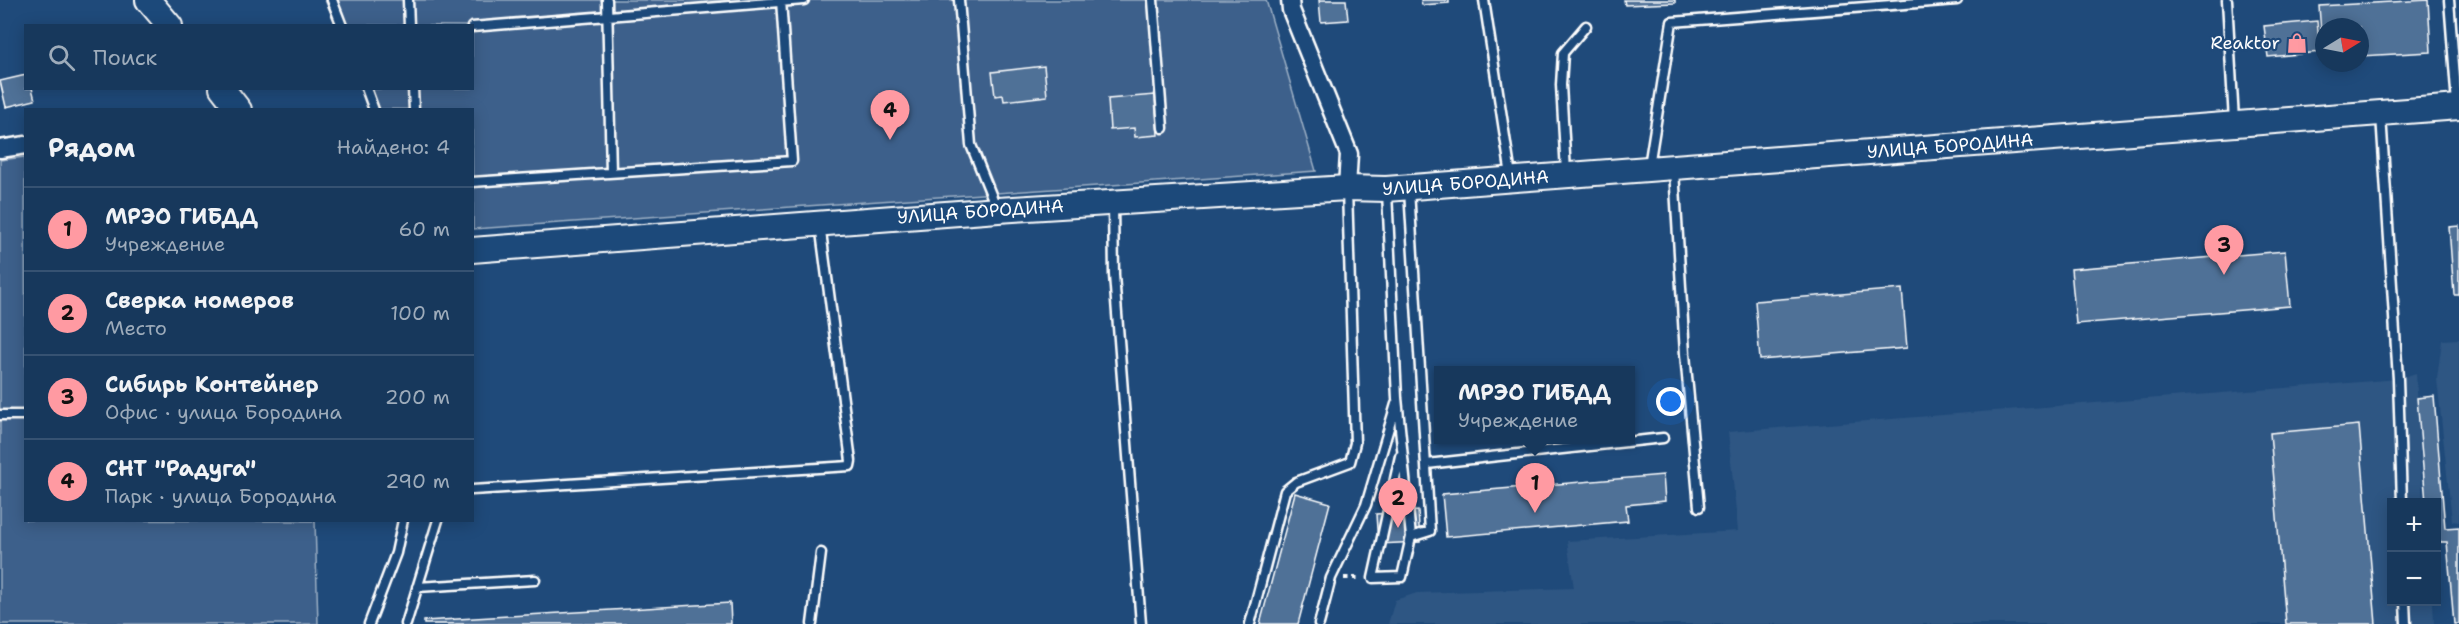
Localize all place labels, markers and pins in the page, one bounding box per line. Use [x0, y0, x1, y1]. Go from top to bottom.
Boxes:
place label: Reaktor [2210, 31, 2280, 55]
shop icon: Reaktor [2285, 31, 2309, 55]
pin: 4 [870, 90, 910, 140]
pin: 3 [2204, 226, 2244, 275]
pin: 1 [1516, 464, 1555, 513]
pin: 2 [1378, 478, 1418, 528]

